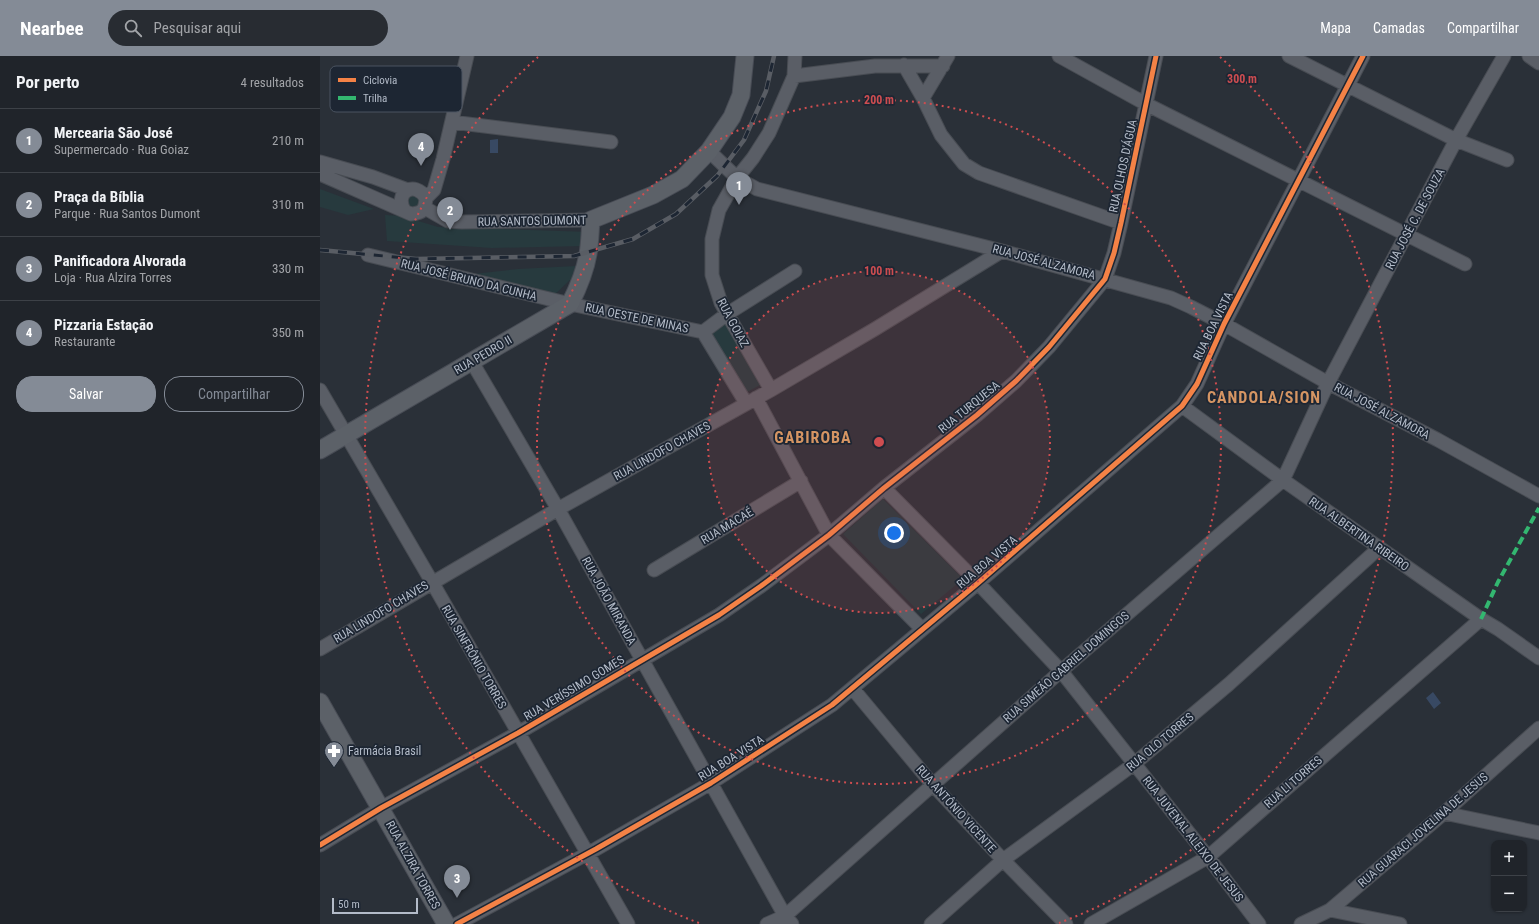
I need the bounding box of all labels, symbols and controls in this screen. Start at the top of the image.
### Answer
search box [108,10,388,46]
text: Nearbee [20,17,84,40]
icon: search [122,17,144,39]
text: Pesquisar aqui [154,19,241,37]
text: Mapa [1320,20,1351,36]
text: Camadas [1373,20,1425,36]
text: Compartilhar [1447,20,1519,36]
legend [330,66,462,112]
text: Por perto [16,72,80,92]
text: 300 m [1227,72,1257,86]
text: Ciclovia [363,74,397,87]
text: 4 resultados [240,75,304,90]
text: Trilha [363,92,387,105]
text: 200 m [864,93,894,107]
street label: RUA OLHOS D'ÁGUA [1105,118,1140,214]
text: Mercearia São José [54,124,173,142]
text: 1 [26,133,32,148]
text: 210 m [272,133,304,148]
pin: 4 [408,133,434,166]
text: Supermercado · Rua Goiaz [54,142,189,157]
street label: RUA JOSÉ C. DE SOUZA [1382,166,1448,272]
pin: 1 [726,172,752,205]
text: Praça da Bíblia [54,188,144,206]
text: 2 [26,197,32,212]
text: 310 m [272,197,304,212]
pin: 2 [437,197,463,230]
text: Parque · Rua Santos Dumont [54,206,200,221]
street label: RUA SANTOS DUMONT [478,213,586,229]
street label: RUA JOSÉ ALZAMORA [991,241,1097,283]
text: Panificadora Alvorada [54,252,186,270]
street label: RUA JOSÉ BRUNO DA CUNHA [400,255,539,304]
text: 3 [26,261,32,276]
text: 330 m [272,261,304,276]
text: 100 m [864,264,894,278]
text: Loja · Rua Alzira Torres [54,270,172,285]
street label: RUA BOA VISTA [1190,289,1236,363]
street label: RUA GOIAZ [714,296,752,350]
street label: RUA OESTE DE MINAS [584,300,690,336]
text: Pizzaria Estação [54,316,153,334]
text: 4 [26,325,32,340]
text: 350 m [272,325,304,340]
street label: RUA PEDRO II [452,333,514,377]
text: Restaurante [54,334,115,349]
button: Salvar [16,376,156,412]
button: Compartilhar [164,376,304,412]
street label: RUA TURQUESA [936,378,1003,436]
street label: RUA JOSÉ ALZAMORA [1332,379,1433,442]
district label: CANDOLA/SION [1207,388,1321,407]
street label: RUA LINDOFO CHAVES [611,419,713,483]
district label: GABIROBA [774,428,852,447]
centre of rings [872,435,886,449]
street label: RUA ALBERTINA RIBEIRO [1306,494,1412,574]
street label: RUA MACAÉ [698,504,756,547]
your location [884,523,904,543]
street label: RUA BOA VISTA [954,533,1020,591]
street label: RUA JOÃO MIRANDA [579,553,641,648]
street label: RUA LINDOFO CHAVES [331,578,431,646]
street label: RUA SINFRÔNIO TORRES [439,602,510,711]
street label: RUA SIMEÃO GABRIEL DOMINGOS [999,607,1132,725]
street label: RUA VERÍSSIMO GOMES [521,652,627,724]
street label: RUA OLO TORRES [1124,710,1196,774]
street label: RUA BOA VISTA [696,732,766,784]
pharmacy icon: Farmácia Brasil [323,740,345,768]
place label: Farmácia Brasil [348,744,421,758]
street label: RUA LI TORRES [1261,753,1325,811]
street label: RUA ANTÔNIO VICENTE [913,762,1000,856]
street label: RUA GUARACI JOVELINA DE JESUS [1355,770,1491,890]
street label: RUA JUVENAL ALEIXO DE JESUS [1140,773,1246,905]
street label: RUA ALZIRA TORRES [383,818,443,912]
map controls [1491,840,1527,912]
button: + [1491,840,1527,876]
pin: 3 [444,865,470,898]
button: − [1491,876,1527,912]
scale bar [332,896,418,915]
text: 50 m [338,898,360,911]

